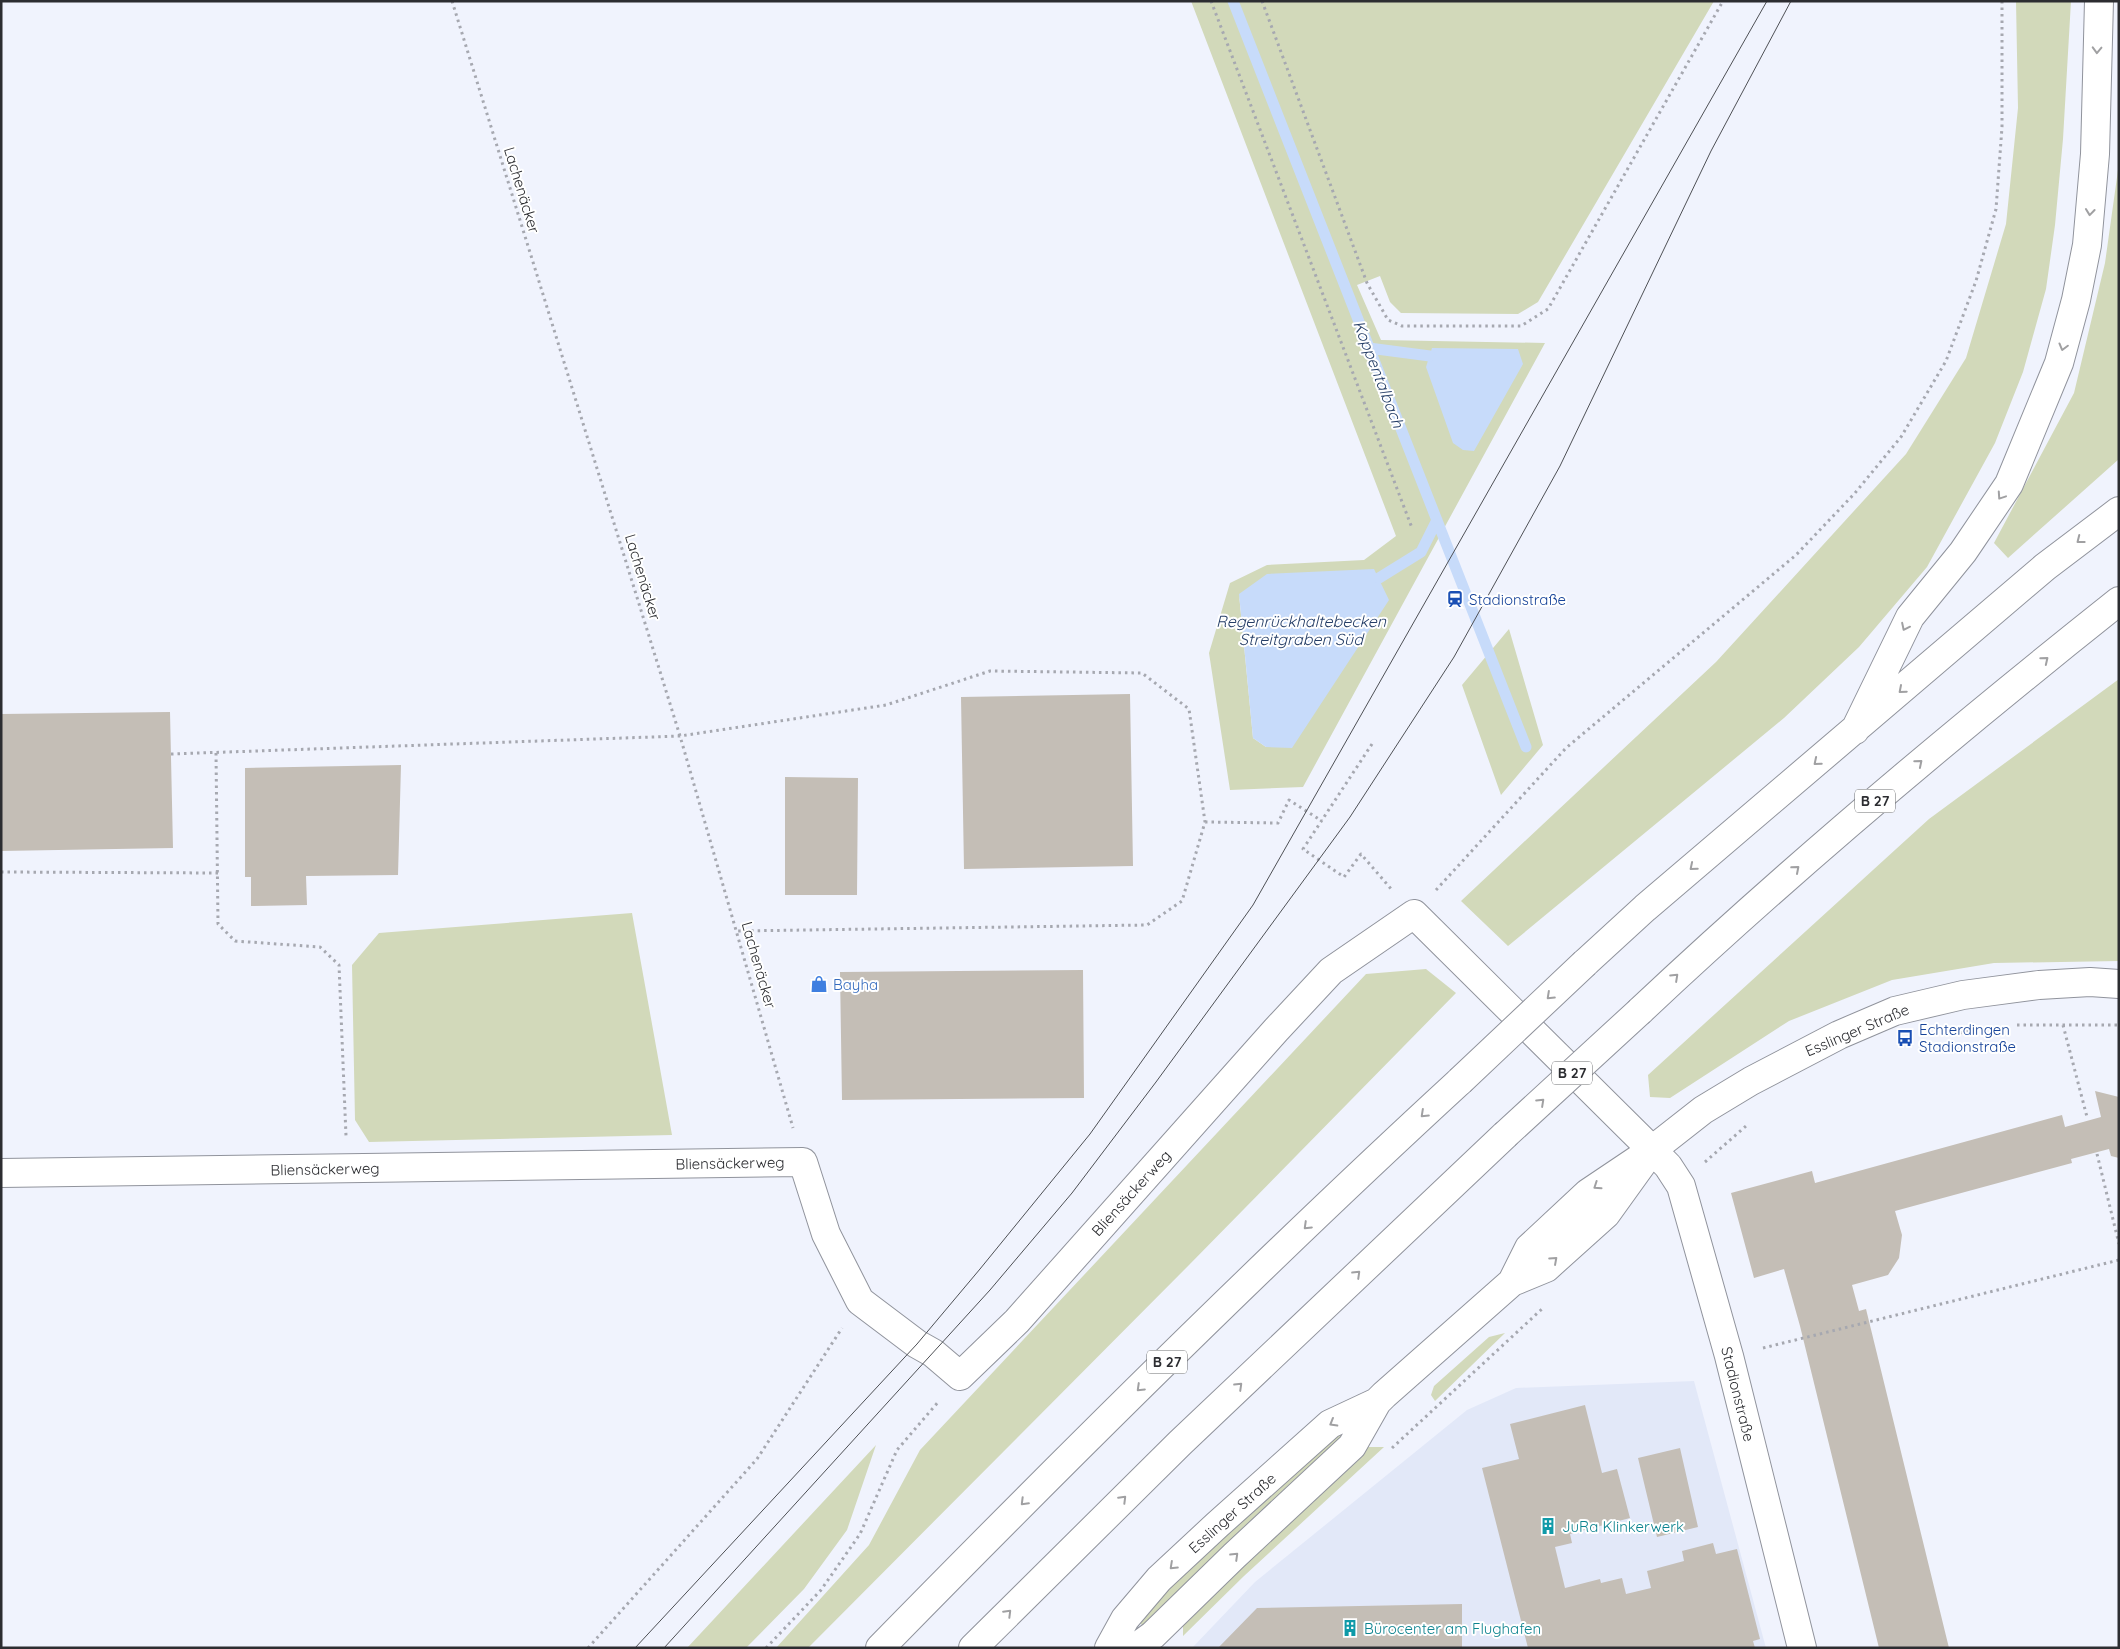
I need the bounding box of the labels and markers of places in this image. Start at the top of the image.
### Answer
station icon: Stadionstraße [1445,589,1465,609]
place label: Stadionstraße [1469,590,1566,609]
shop icon: Bayha [809,974,829,994]
place label: Bayha [833,975,878,994]
place label: Echterdingen Stadionstraße [1919,1020,2016,1056]
bus stop icon: Echterdingen Stadionstraße [1895,1028,1915,1048]
building icon: JuRa Klinkerwerk [1538,1516,1558,1536]
place label: JuRa Klinkerwerk [1562,1517,1684,1536]
building icon: Bürocenter am Flughafen [1340,1618,1360,1638]
place label: Bürocenter am Flughafen [1364,1619,1541,1638]

